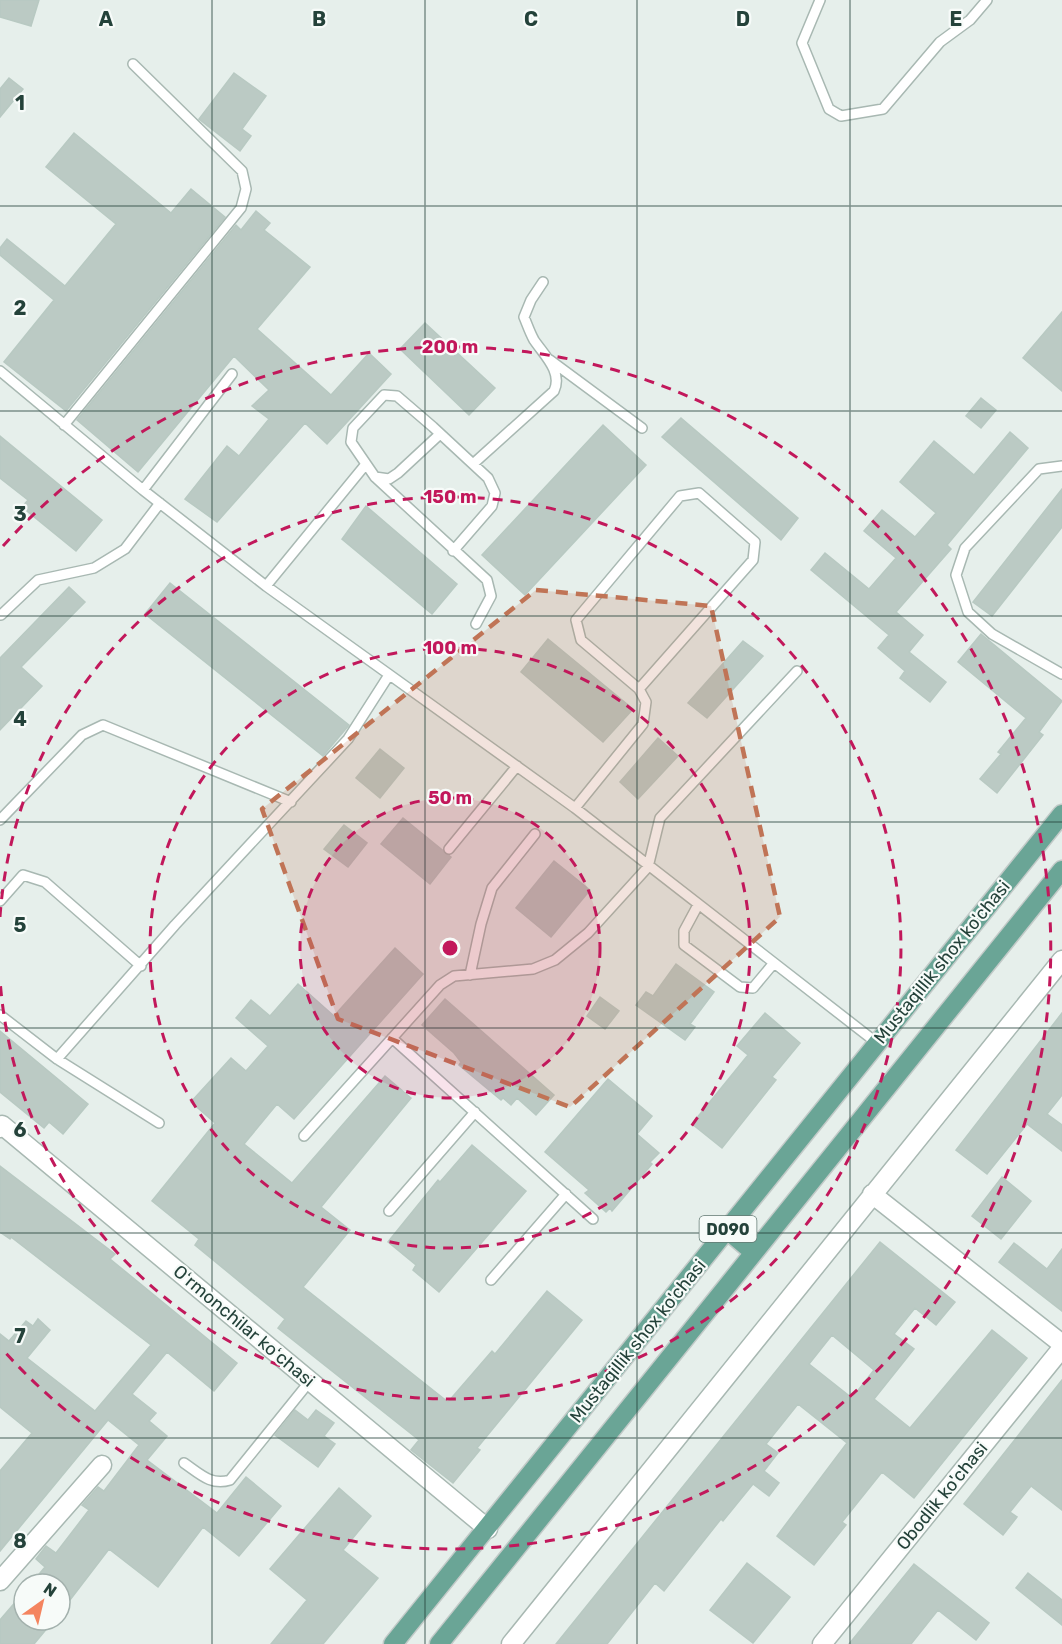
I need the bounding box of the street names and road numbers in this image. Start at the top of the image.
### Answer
street label: Mustaqillik shox ko'chasi [869,876,1015,1048]
road number: D090 [700,1216,756,1242]
street label: Mustaqillik shox ko'chasi [565,1255,711,1427]
street label: Oʻrmonchilar koʻchasi [169,1260,319,1392]
street label: Obodlik ko'chasi [892,1438,992,1554]

